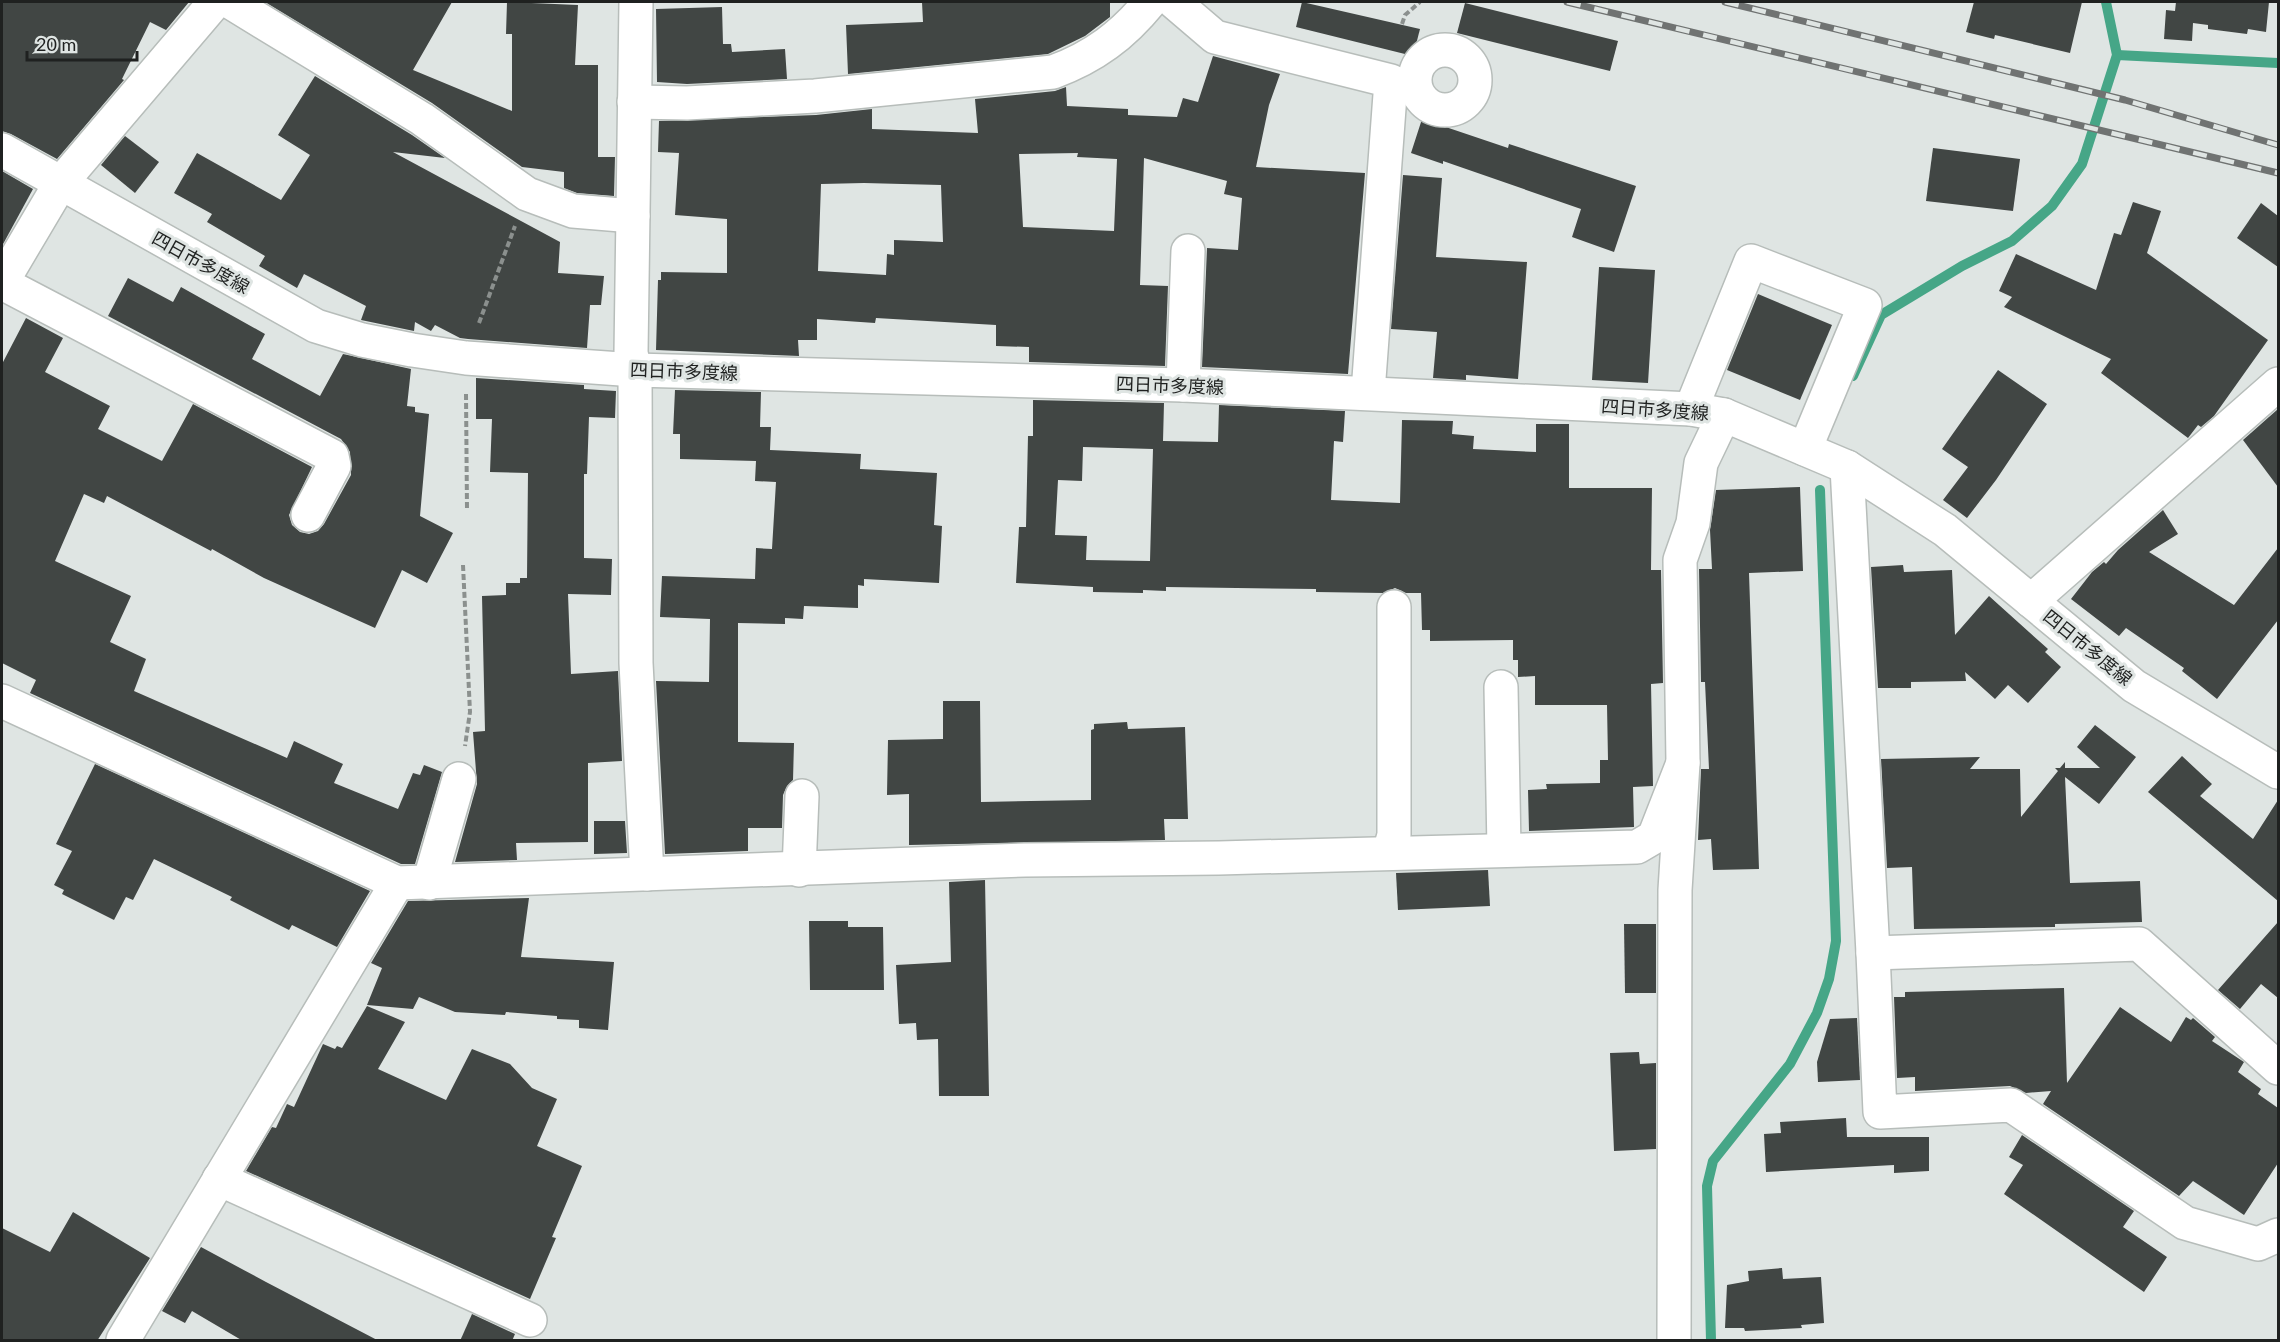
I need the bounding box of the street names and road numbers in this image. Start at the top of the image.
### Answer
street label: 四日市多度線 [148,226,254,298]
street label: 四日市多度線 [630,358,738,384]
street label: 四日市多度線 [1116,372,1224,398]
street label: 四日市多度線 [1600,394,1710,424]
street label: 四日市多度線 [2039,604,2137,690]

